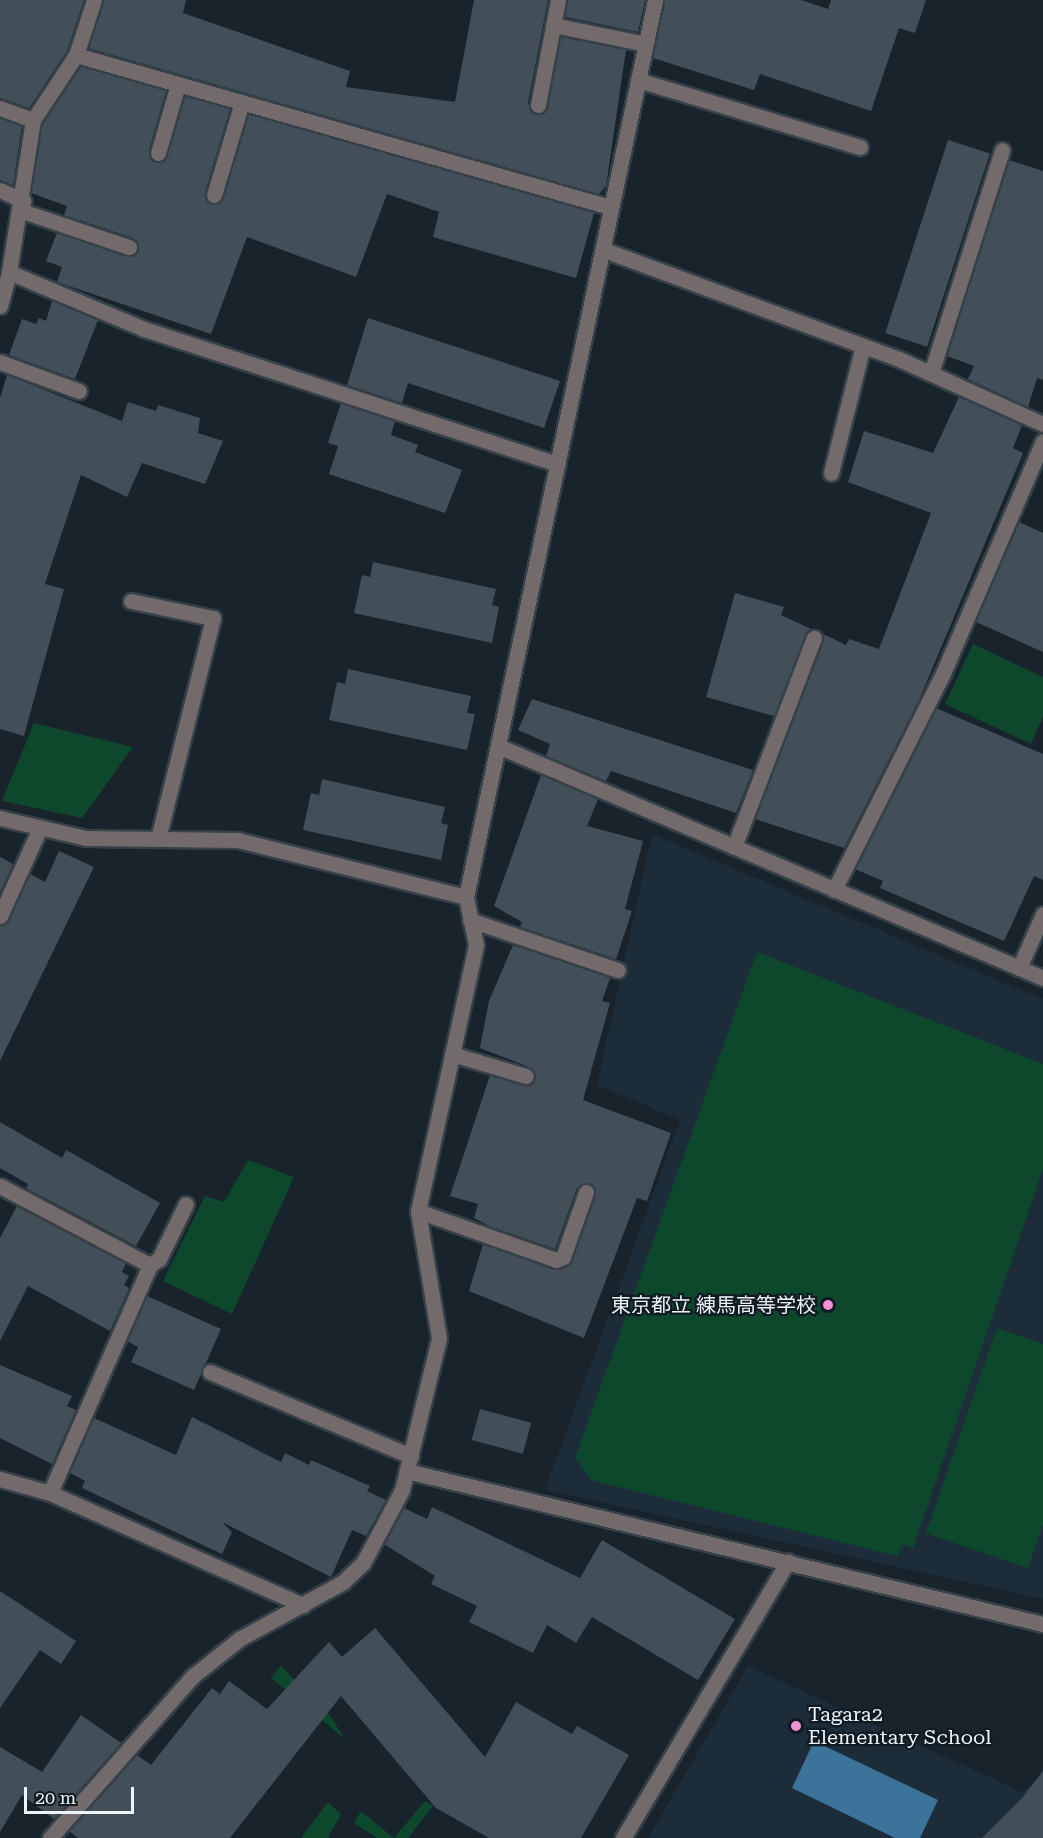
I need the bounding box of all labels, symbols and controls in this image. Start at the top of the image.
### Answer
place label: 東京都立 練馬高等学校 [611,1293,816,1317]
marker: 東京都立 練馬高等学校 [821,1298,835,1312]
place label: Tagara2 Elementary School [808,1702,991,1749]
marker: Tagara2 Elementary School [789,1719,803,1733]
scale bar [27,1775,136,1813]
text: 20 m [35,1787,76,1808]

